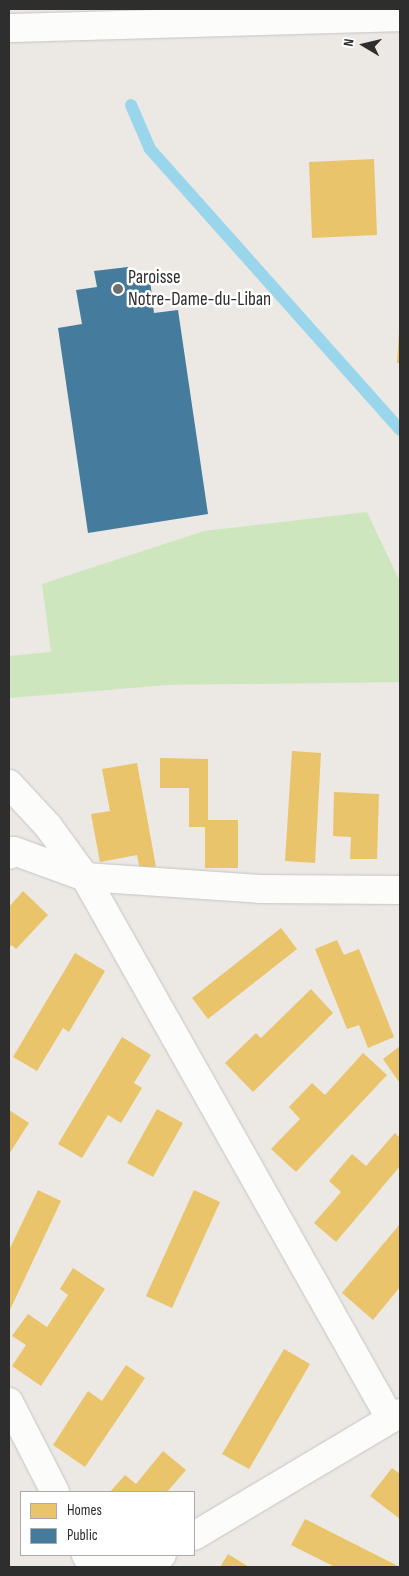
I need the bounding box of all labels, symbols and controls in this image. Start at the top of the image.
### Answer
north arrow [339,20,389,70]
text: N [340,38,358,48]
place label: Paroisse Notre-Dame-du-Liban [128,267,271,311]
marker: Paroisse Notre-Dame-du-Liban [112,283,124,295]
legend [20,1491,195,1556]
text: Homes [67,1501,102,1520]
text: Public [67,1526,98,1545]

